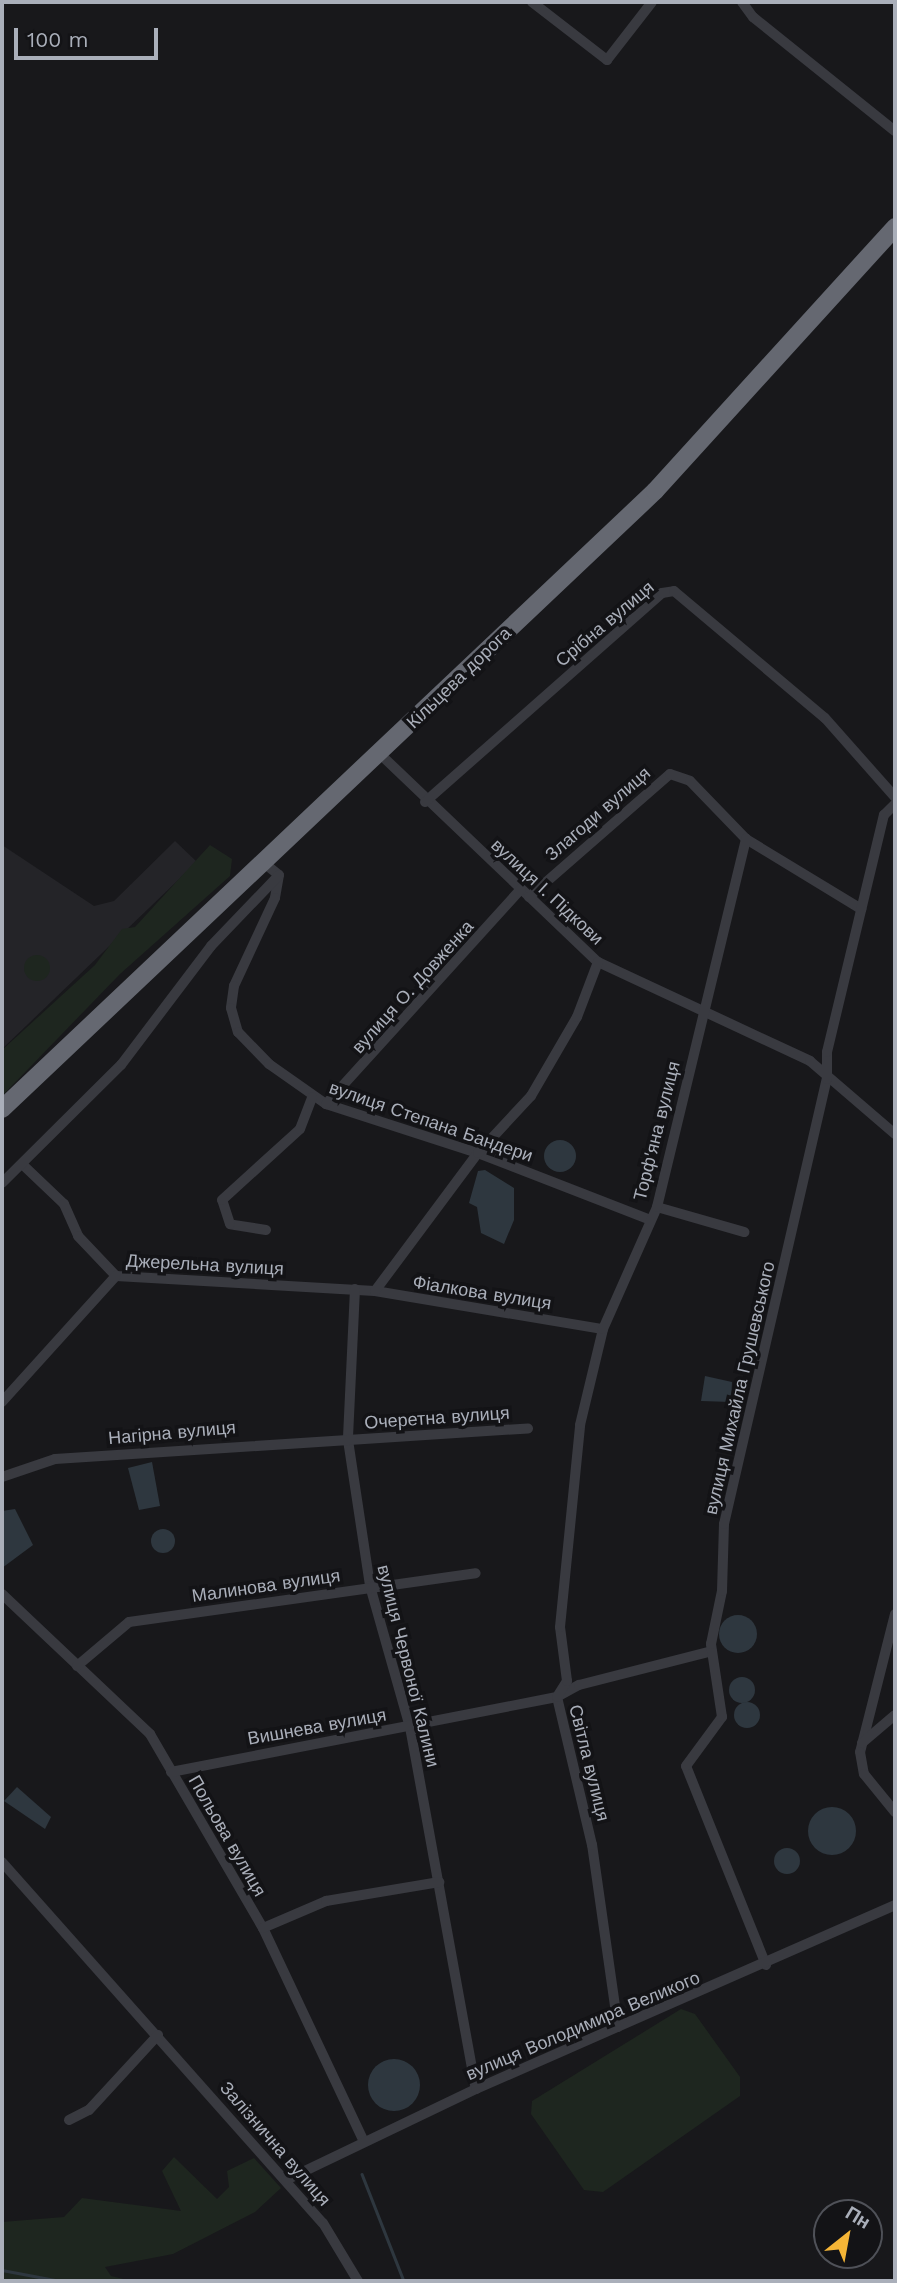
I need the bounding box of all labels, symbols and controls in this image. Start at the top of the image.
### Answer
scale bar [18,14,161,58]
text: 100 m [27,27,89,52]
street label: Срібна вулиця [551,577,659,671]
street label: Кільцева дорога [402,623,516,733]
street label: Злагоди вулиця [541,762,655,866]
street label: вулиця І. Підкови [486,834,608,950]
street label: вулиця О. Довженка [348,916,478,1058]
street label: Торф'яна вулиця [629,1059,685,1203]
street label: вулиця Степана Бандери [326,1077,536,1167]
street label: Джерельна вулиця [126,1250,284,1280]
street label: вулиця Михайла Грушевського [700,1259,780,1517]
street label: Фіалкова вулиця [411,1271,553,1315]
street label: Очеретна вулиця [364,1402,510,1434]
street label: Нагірна вулиця [107,1417,237,1449]
street label: вулиця Червоної Калини [372,1562,444,1770]
street label: Малинова вулиця [190,1565,342,1607]
street label: Світла вулиця [564,1702,614,1824]
street label: Вишнева вулиця [246,1704,388,1750]
street label: Польова вулиця [184,1772,270,1900]
street label: вулиця Володимира Великого [463,1967,703,2085]
street label: Залізнична вулиця [215,2077,335,2211]
north arrow [813,2199,883,2269]
text: Пн [841,2201,875,2234]

